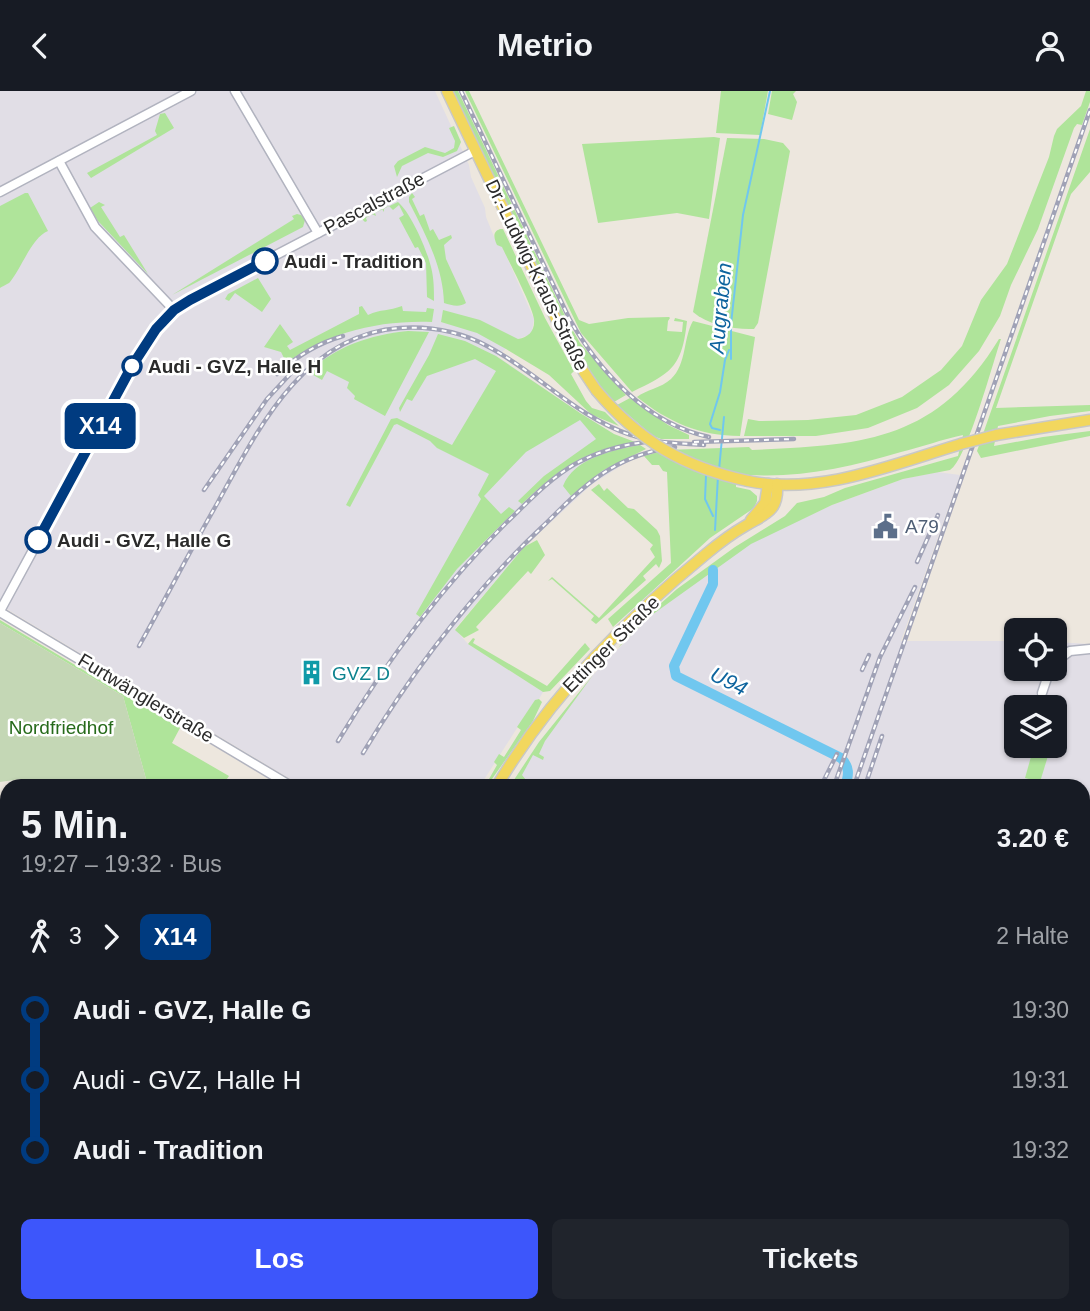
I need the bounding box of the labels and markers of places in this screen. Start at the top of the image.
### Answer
marker: Audi - Tradition [252,248,278,274]
place label: Audi - Tradition [284,251,423,272]
marker: Audi - GVZ, Halle H [122,356,142,376]
place label: Audi - GVZ, Halle H [148,356,321,377]
public building icon: A79 [871,512,899,540]
place label: A79 [905,516,939,537]
marker: Audi - GVZ, Halle G [25,527,51,553]
place label: Audi - GVZ, Halle G [57,530,231,551]
building icon: GVZ D [298,659,326,687]
place label: GVZ D [332,663,390,684]

